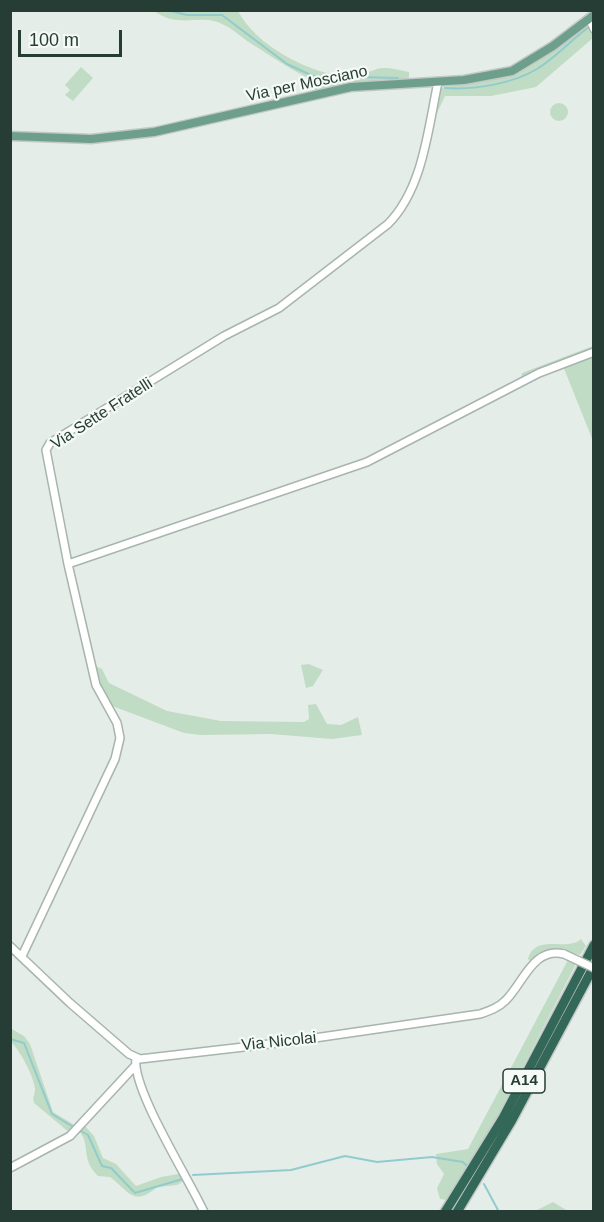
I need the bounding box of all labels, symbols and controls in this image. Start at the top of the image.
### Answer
scale bar [21,18,124,56]
text: 100 m [29,30,79,50]
street label: Via per Mosciano [245,62,369,106]
street label: Via Sette Fratelli [48,374,156,454]
street label: Via Nicolai [241,1029,317,1055]
road number: A14 [503,1069,545,1093]

